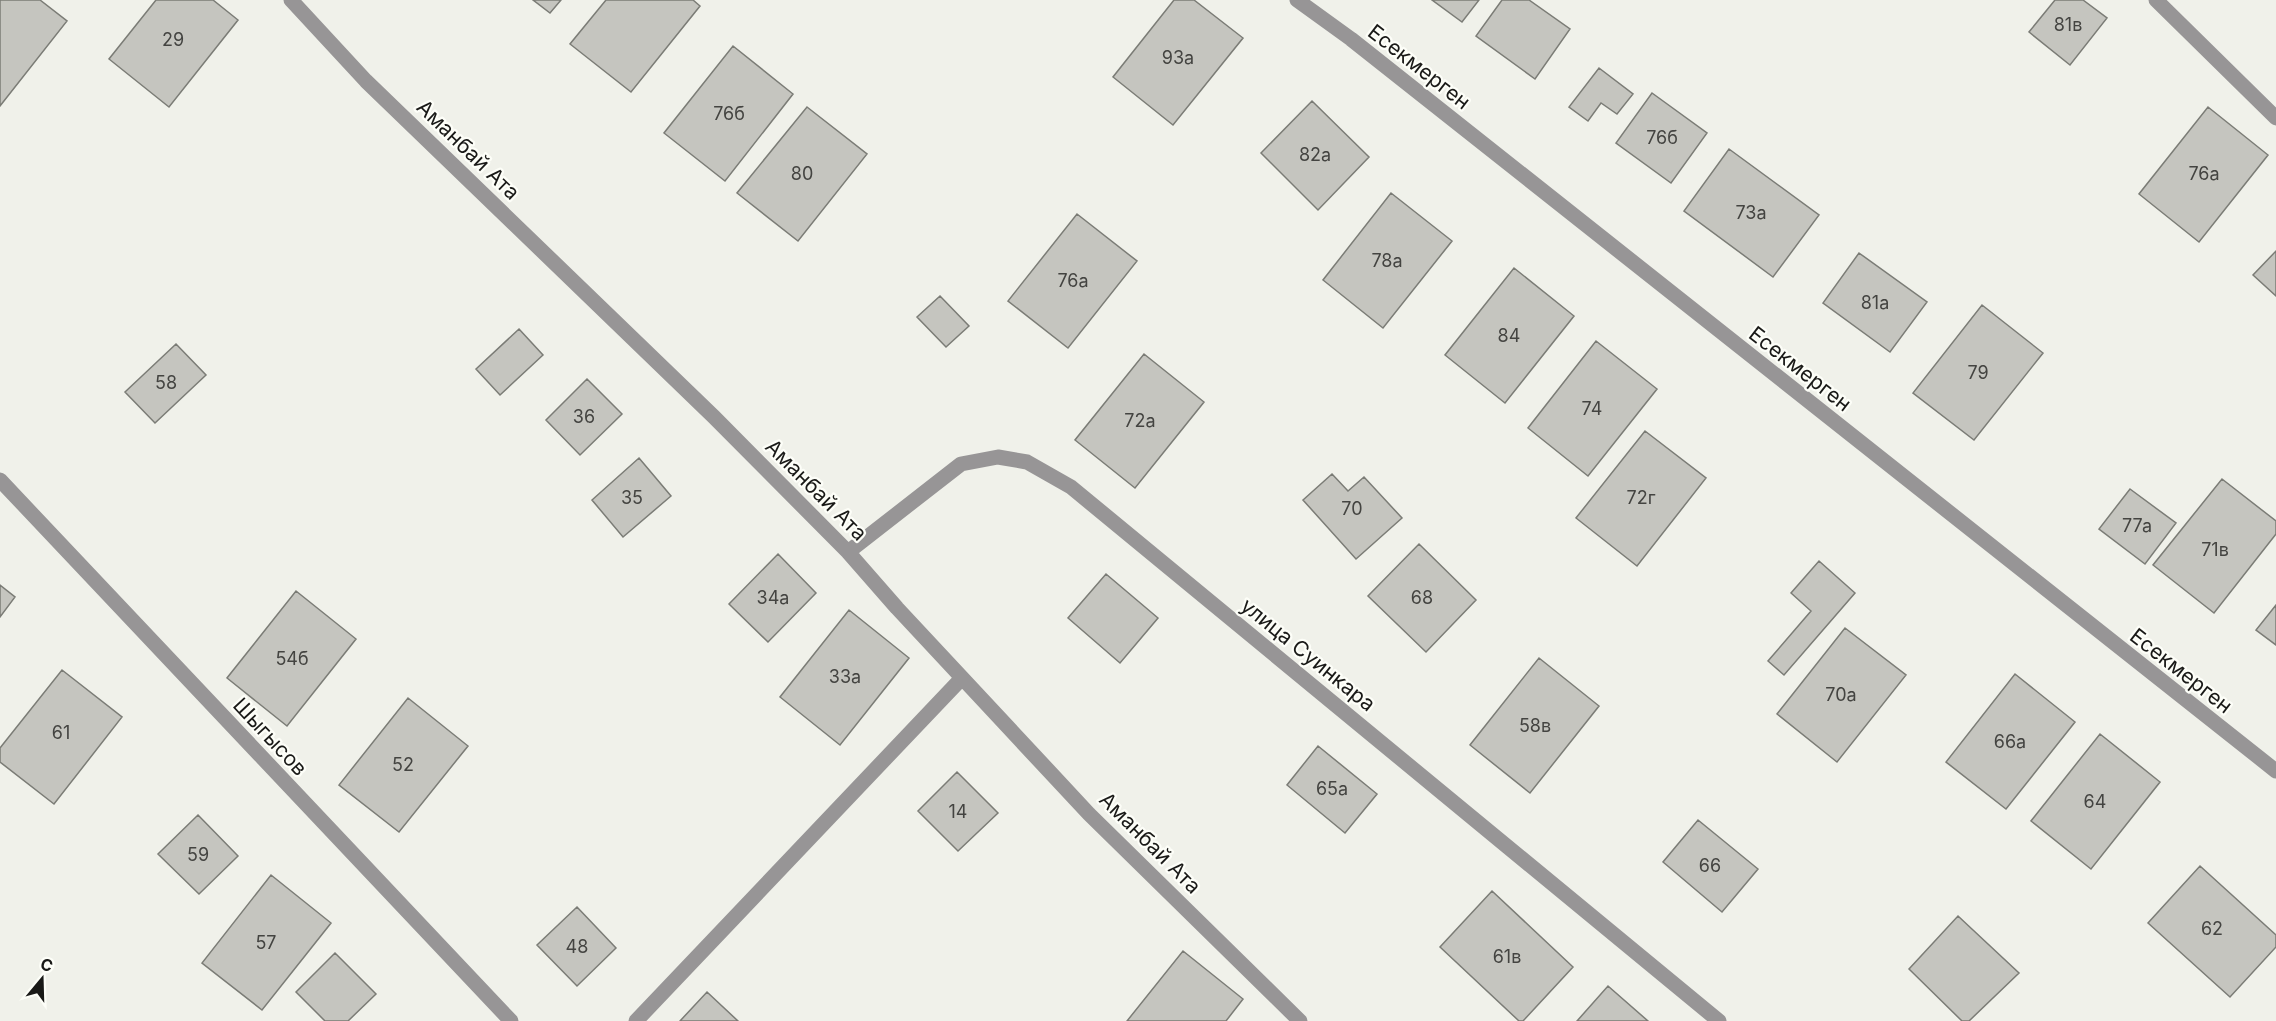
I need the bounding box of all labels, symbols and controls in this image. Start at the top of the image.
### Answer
house number: 81в [2054,14,2082,35]
street label: Eсекмерген [1363,19,1475,114]
house number: 29 [162,29,184,50]
house number: 93а [1162,47,1194,68]
street label: Аманбай Ата [412,94,525,205]
house number: 76б [713,103,745,124]
house number: 76б [1646,127,1678,148]
house number: 82а [1299,144,1331,165]
house number: 80 [791,163,813,184]
house number: 76а [2188,163,2220,184]
house number: 73а [1735,202,1767,223]
house number: 78а [1371,250,1403,271]
house number: 76а [1057,270,1089,291]
house number: 81а [1861,292,1889,313]
street label: Eсекмерген [1744,321,1856,416]
house number: 84 [1498,325,1520,346]
house number: 79 [1967,362,1989,383]
house number: 58 [155,372,177,393]
house number: 74 [1582,398,1602,419]
house number: 36 [573,406,595,427]
house number: 72а [1124,410,1156,431]
street label: Аманбай Ата [760,434,872,546]
house number: 35 [621,487,643,508]
house number: 72г [1626,487,1656,508]
house number: 70 [1341,498,1363,519]
house number: 77а [2122,515,2152,536]
house number: 71в [2201,539,2229,560]
house number: 34а [757,587,789,608]
house number: 68 [1411,587,1433,608]
street label: улица Суинкара [1236,593,1381,716]
street label: Eсекмерген [2125,623,2237,718]
house number: 54б [275,648,309,669]
house number: 33а [829,666,861,687]
house number: 70а [1825,684,1857,705]
street label: Шыгысов [228,693,313,781]
house number: 58в [1519,715,1551,736]
house number: 61 [52,722,70,743]
house number: 66а [1994,731,2026,752]
house number: 52 [392,754,414,775]
house number: 65а [1316,778,1348,799]
street label: Аманбай Ата [1094,787,1206,899]
house number: 64 [2084,791,2106,812]
house number: 14 [949,801,967,822]
house number: 59 [187,844,209,865]
house number: 66 [1699,855,1721,876]
house number: 62 [2201,918,2223,939]
house number: 57 [255,932,277,953]
house number: 48 [566,936,588,957]
house number: 61в [1493,946,1521,967]
north arrow [12,949,72,1009]
text: С [38,953,56,976]

